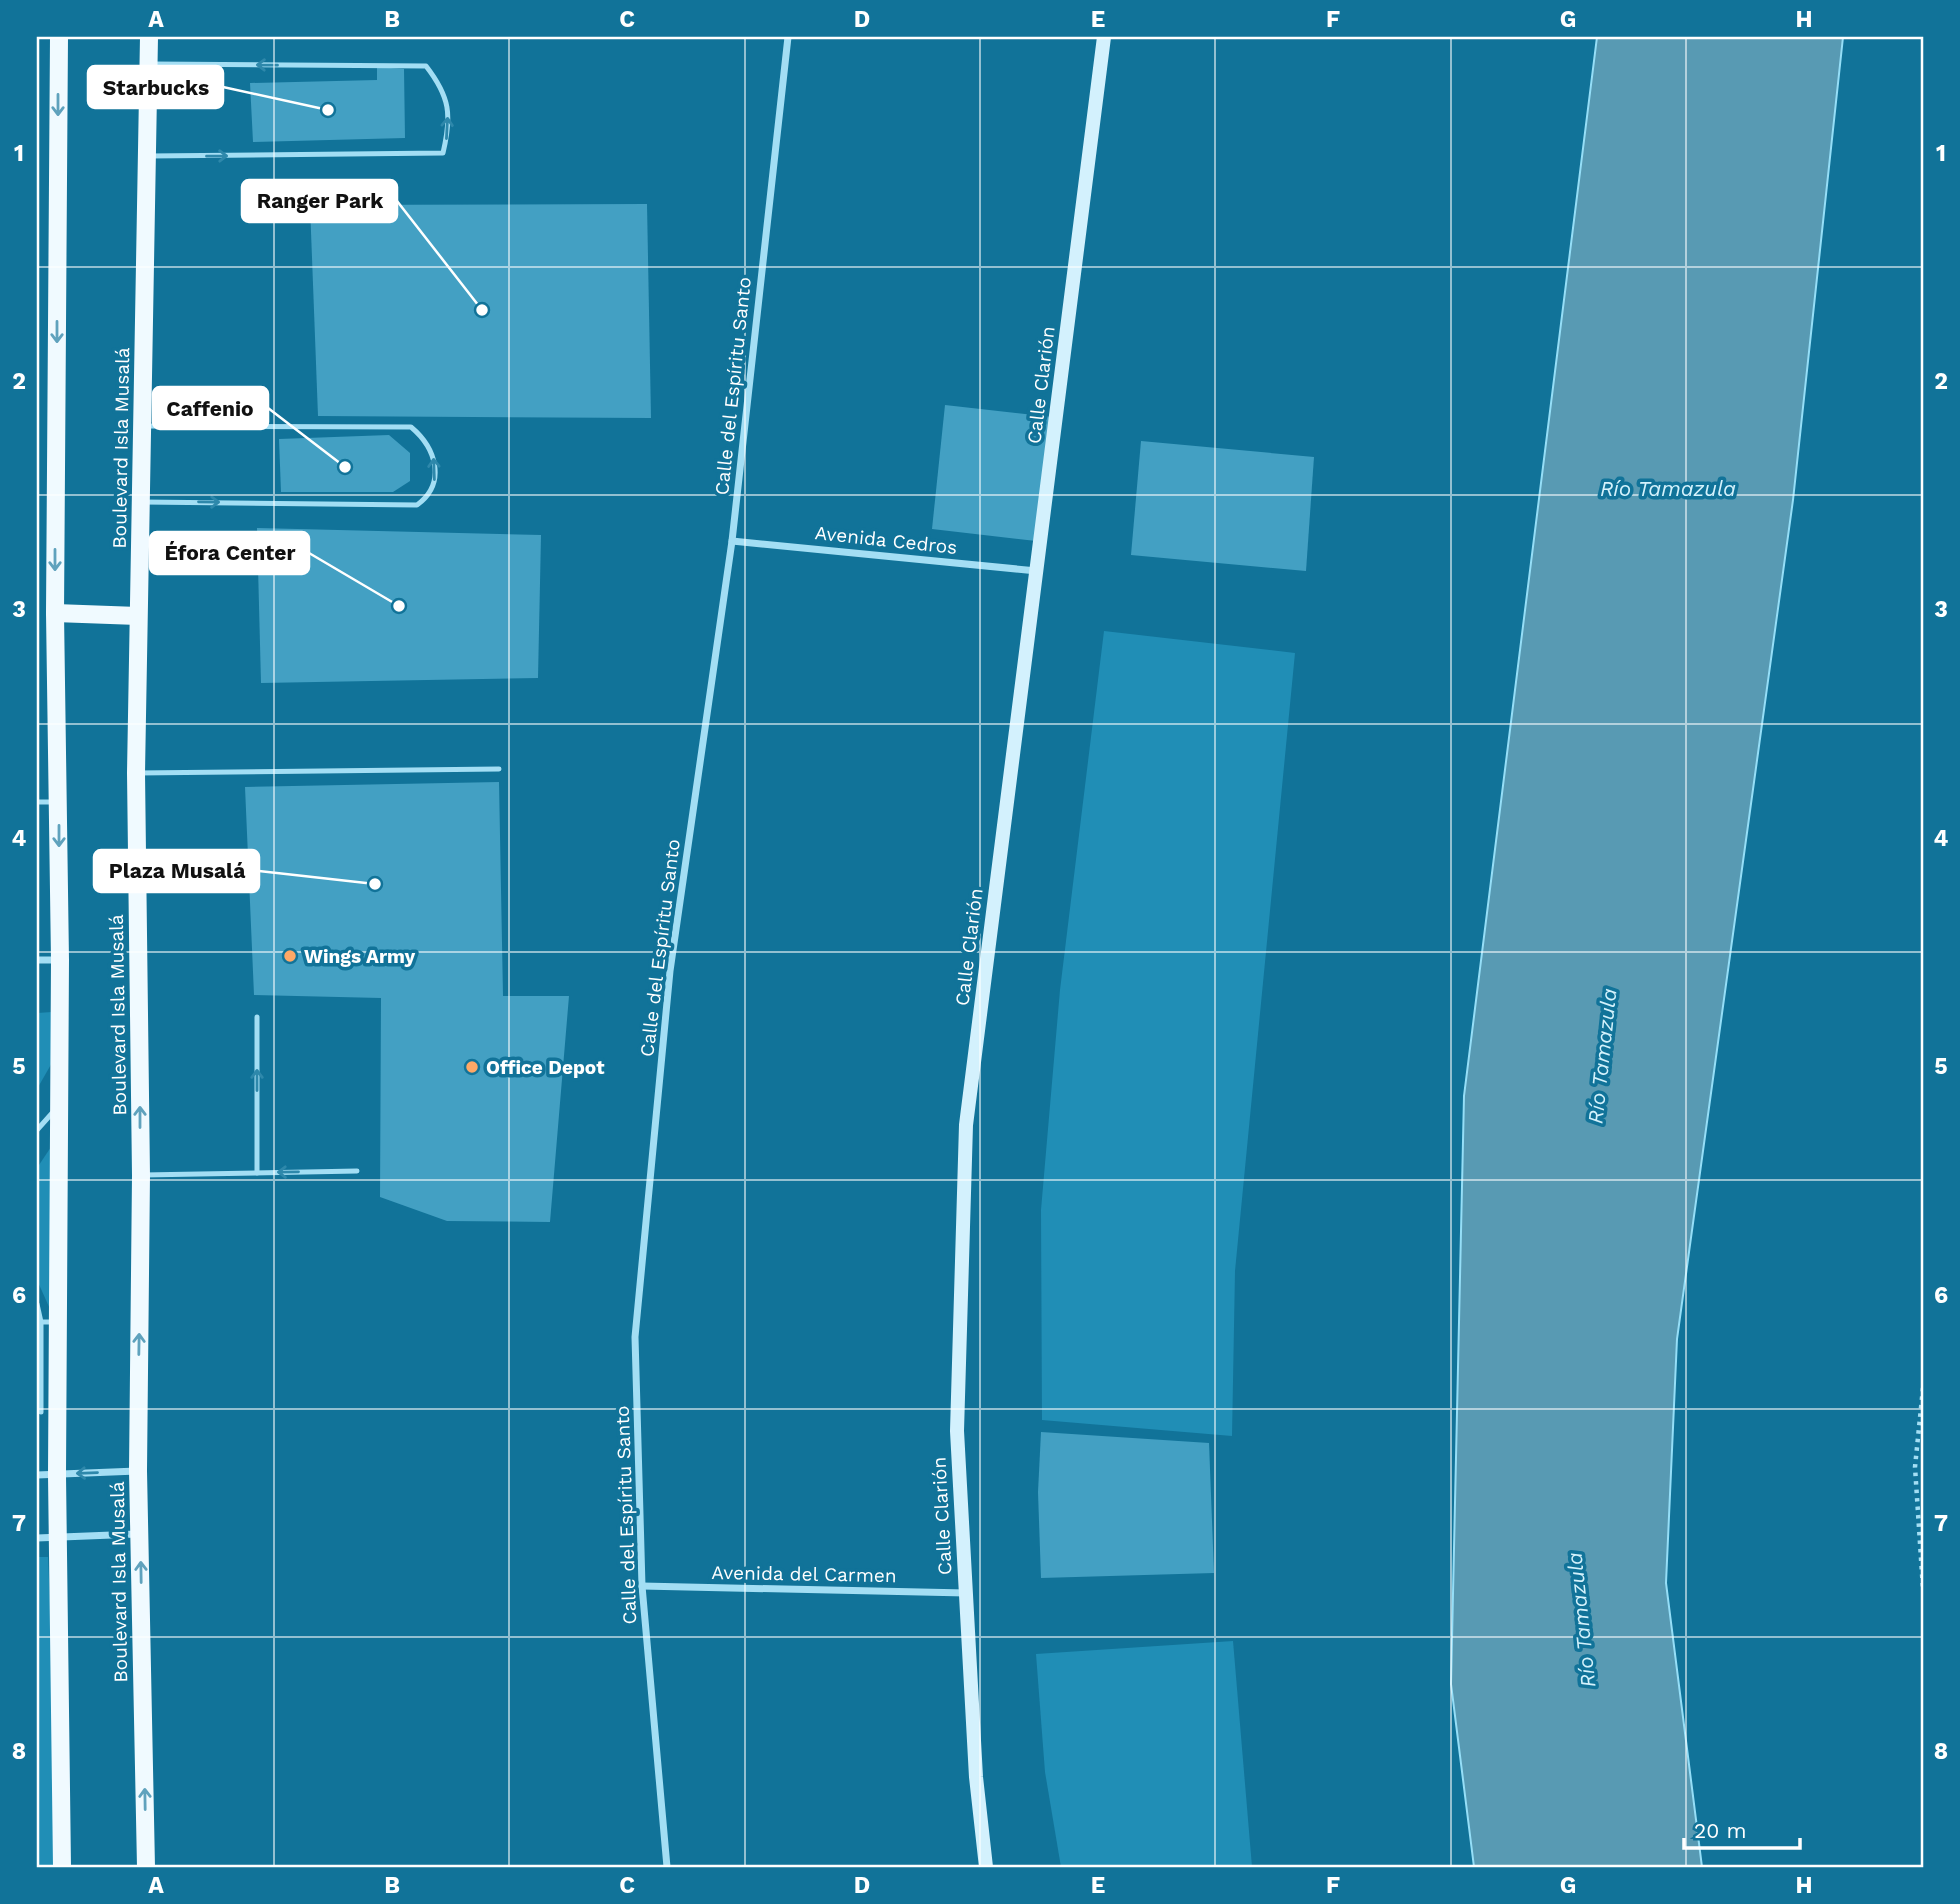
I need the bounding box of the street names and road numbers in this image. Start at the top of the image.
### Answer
street label: Calle del Espíritu Santo [710,276,756,496]
street label: Calle Clarión [1022,325,1060,445]
street label: Boulevard Isla Musalá [108,347,134,549]
street label: Avenida Cedros [814,521,958,559]
street label: Calle del Espíritu Santo [635,838,685,1058]
street label: Calle Clarión [950,887,988,1007]
street label: Boulevard Isla Musalá [105,914,131,1116]
street label: Calle del Espíritu Santo [611,1405,641,1625]
street label: Calle Clarión [927,1456,957,1576]
street label: Boulevard Isla Musalá [106,1481,132,1683]
street label: Avenida del Carmen [711,1561,897,1587]

